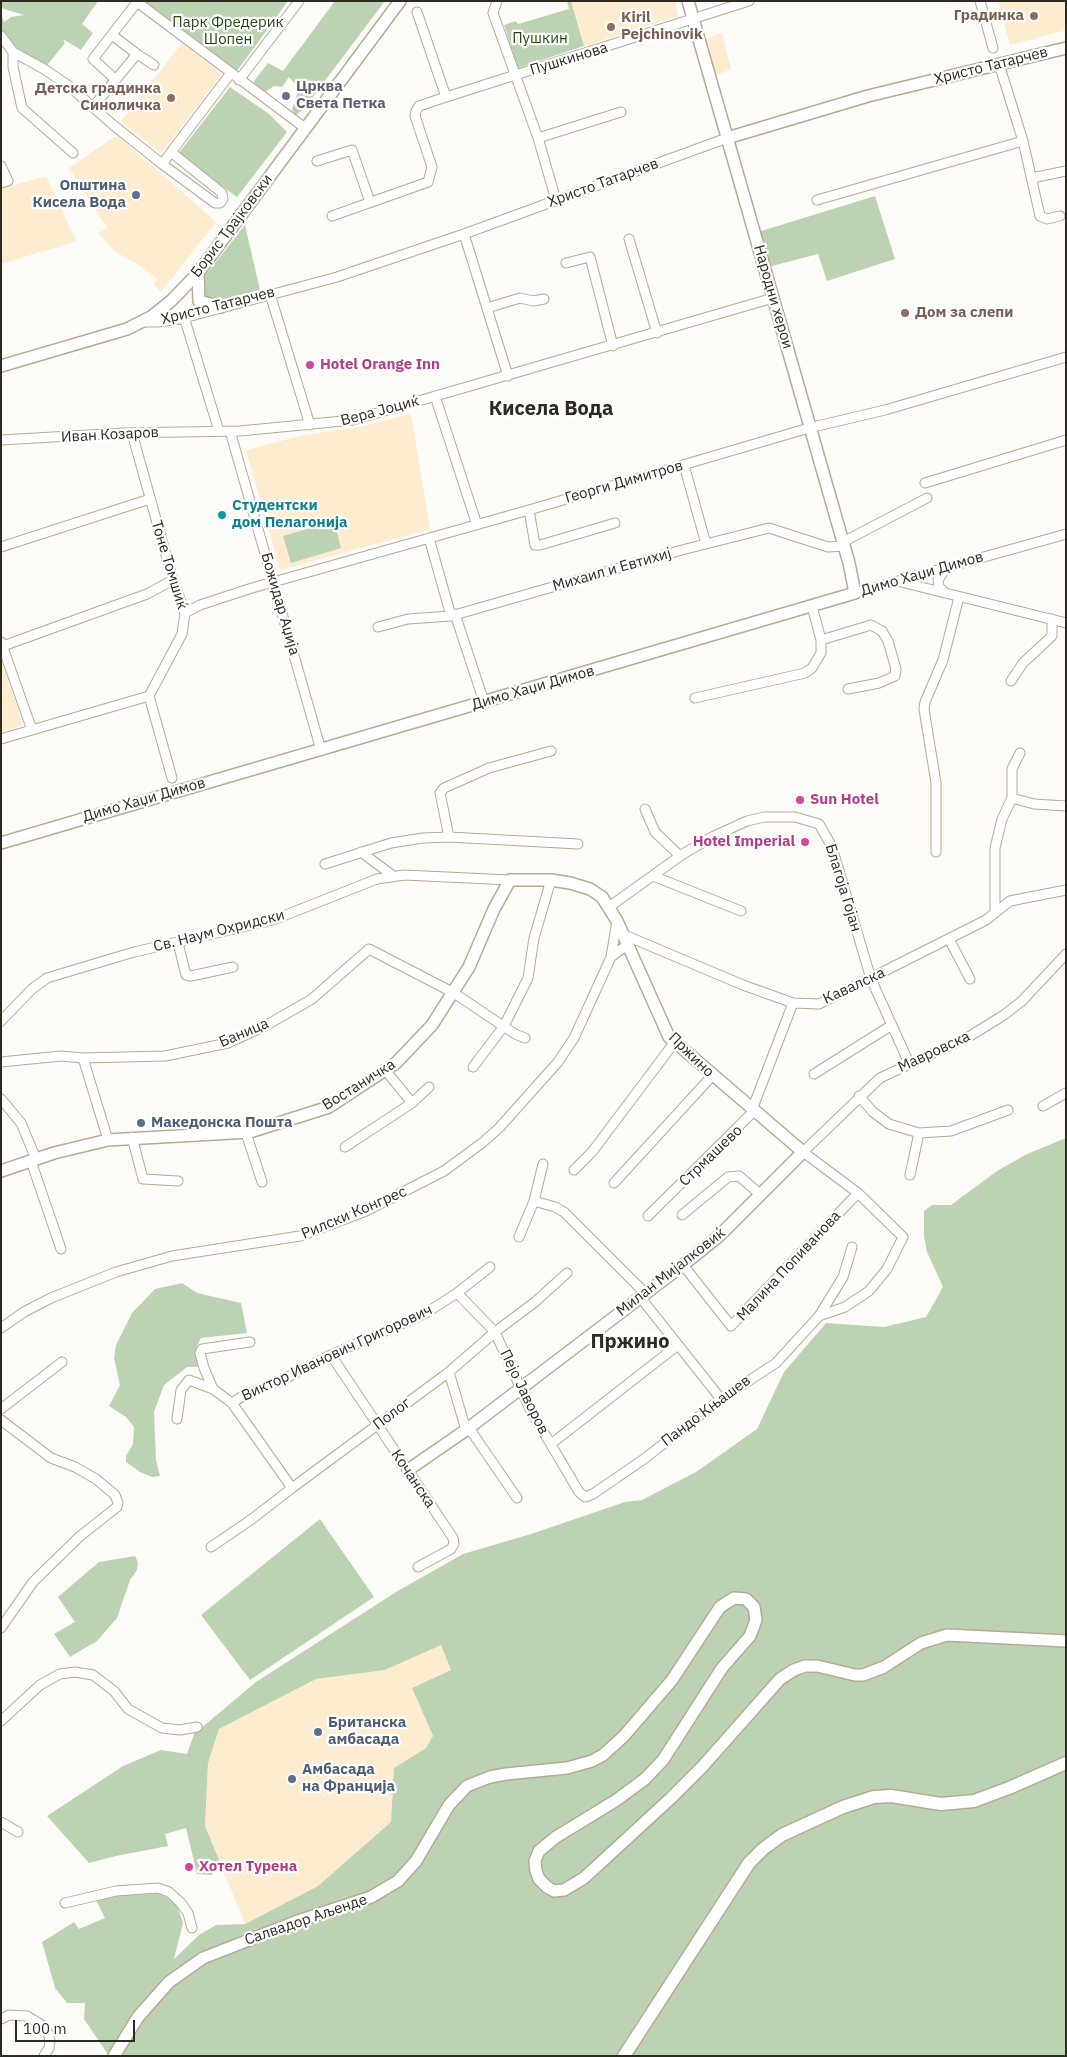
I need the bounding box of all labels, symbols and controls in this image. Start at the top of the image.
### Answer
place label: Градинка [954,7,1024,25]
place label: Kiril Pejchinovik [621,9,703,44]
marker: Градинка [1028,10,1040,22]
park label: Парк Фредерик Шопен [172,14,284,49]
marker: Kiril Pejchinovik [605,21,617,33]
park label: Пушкин [512,30,568,48]
street label: Пушкинова [528,39,610,79]
street label: Христо Татарчев [932,43,1050,89]
place label: Црква Света Петка [296,78,386,113]
place label: Детска градинка Синоличка [35,80,161,115]
marker: Црква Света Петка [280,90,292,102]
marker: Детска градинка Синоличка [165,92,177,104]
street label: Христо Татарчев [545,155,661,211]
street label: Борис Трајковски [187,171,277,281]
place label: Општина Кисела Вода [33,177,126,212]
marker: Општина Кисела Вода [130,189,142,201]
street label: Народни херои [750,243,796,351]
street label: Христо Татарчев [159,283,277,329]
place label: Дом за слепи [915,304,1013,322]
marker: Дом за слепи [899,307,911,319]
place label: Hotel Orange Inn [320,356,440,374]
marker: Hotel Orange Inn [304,359,316,371]
street label: Вера Јоциќ [339,392,421,430]
district label: Кисела Вода [489,397,613,421]
street label: Иван Козаров [61,423,159,447]
street label: Георги Димитров [563,457,685,507]
place label: Студентски дом Пелагонија [232,497,348,532]
marker: Студентски дом Пелагонија [216,509,228,521]
street label: Тоне Томшиќ [147,518,191,612]
street label: Михаил и Евтихиј [551,544,673,596]
street label: Димо Хаџи Димов [858,548,986,600]
street label: Божидар Аџија [257,551,303,657]
street label: Димо Хаџи Димов [469,662,597,714]
street label: Димо Хаџи Димов [80,774,208,826]
place label: Sun Hotel [810,791,879,809]
marker: Sun Hotel [794,794,806,806]
place label: Hotel Imperial [693,833,795,851]
marker: Hotel Imperial [799,836,811,848]
street label: Благоја Гојан [821,842,865,934]
street label: Св. Наум Охридски [152,906,286,956]
street label: Кавалска [820,964,888,1008]
street label: Баница [216,1015,272,1051]
street label: Мавровска [895,1027,973,1077]
street label: Пржино [664,1029,718,1081]
street label: Востаничка [319,1056,399,1114]
place label: Македонска Пошта [151,1114,293,1132]
marker: Македонска Пошта [135,1117,147,1129]
street label: Стрмашево [676,1122,746,1190]
street label: Рилски Конгрес [299,1183,409,1243]
street label: Малина Попиванова [733,1207,845,1325]
street label: Милан Мијалковиќ [613,1224,729,1320]
street label: Виктор Иванович Григорович [239,1301,435,1405]
district label: Пржино [590,1330,670,1354]
street label: Пејо Јаворов [496,1347,552,1437]
street label: Пандо Књашев [658,1372,754,1450]
street label: Полог [370,1394,414,1434]
street label: Кочанска [387,1446,439,1512]
place label: Британска амбасада [328,1714,406,1749]
marker: Британска амбасада [312,1726,324,1738]
place label: Амбасада на Франција [302,1761,395,1796]
marker: Амбасада на Франција [286,1773,298,1785]
place label: Хотел Турена [199,1858,297,1876]
marker: Хотел Турена [183,1861,195,1873]
street label: Салвадор Аљенде [242,1891,370,1949]
scale bar [18,2010,138,2042]
text: 100 m [23,2019,67,2038]

